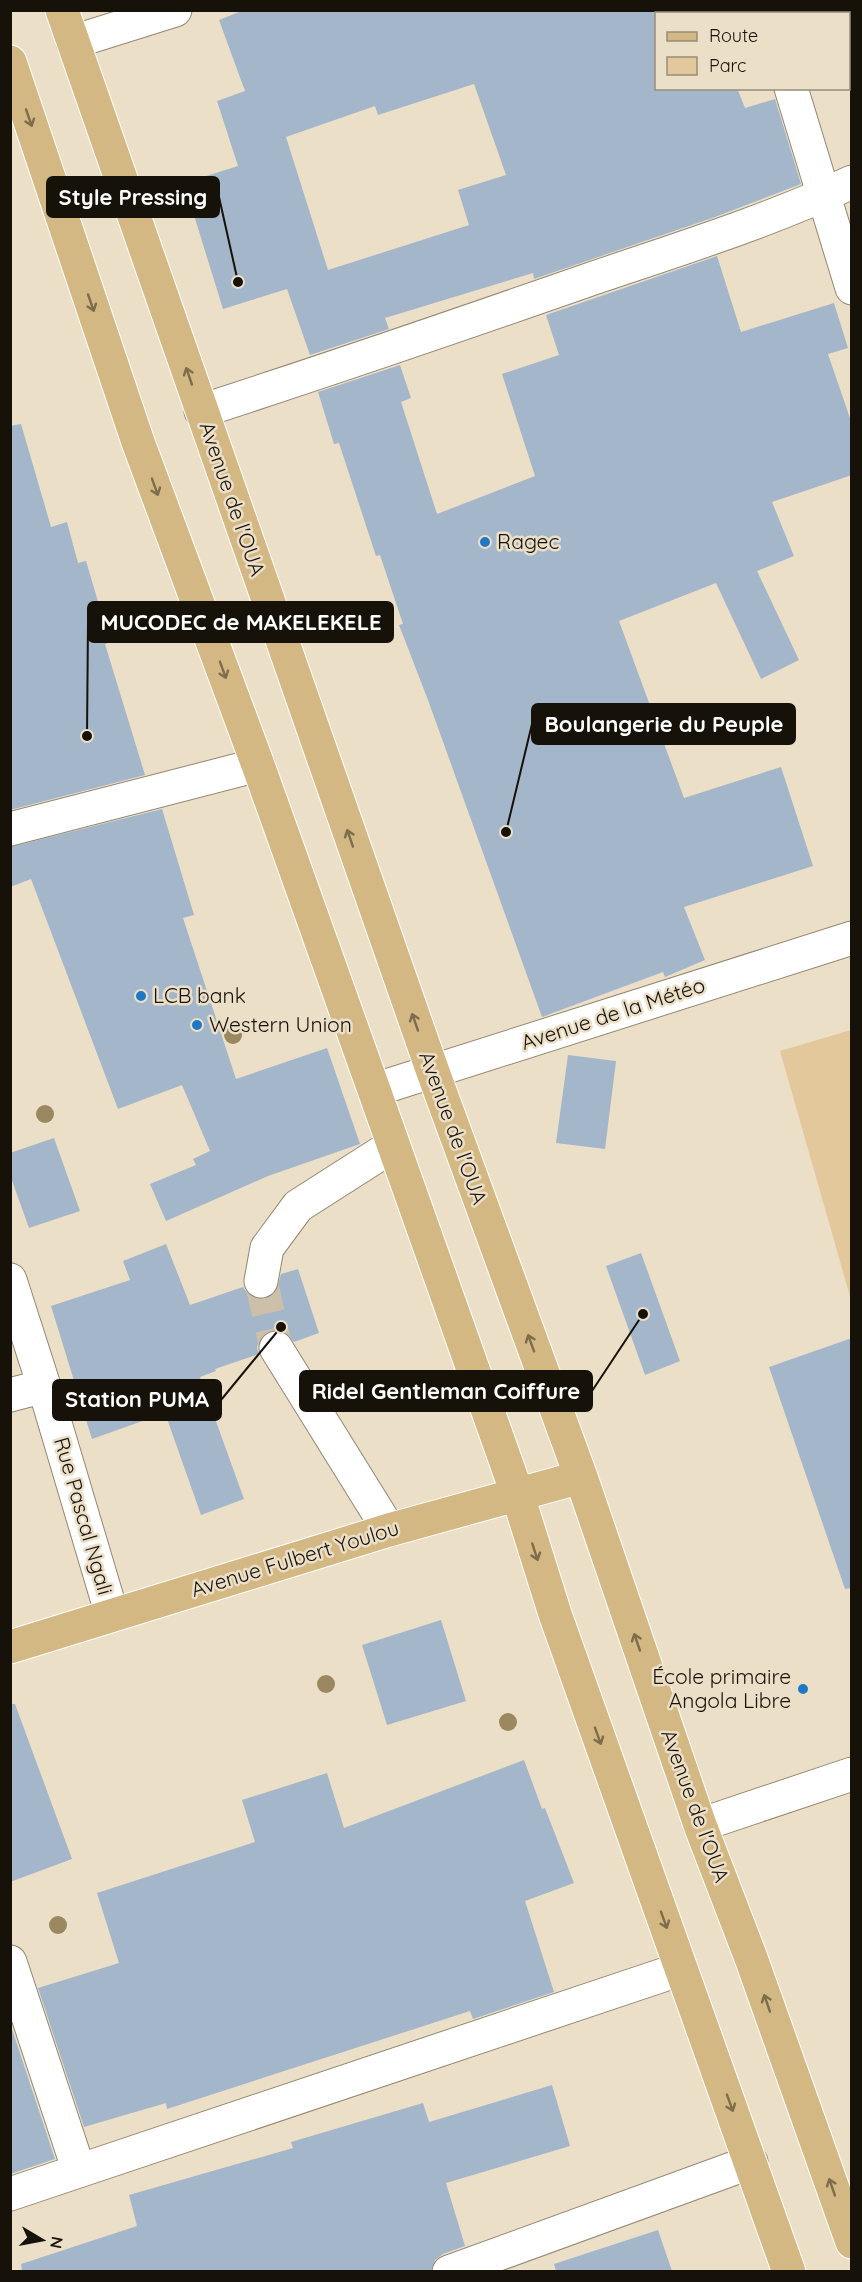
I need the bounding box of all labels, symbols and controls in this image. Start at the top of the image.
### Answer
legend [655,12,850,90]
text: Route [709,24,758,47]
text: Parc [709,54,746,77]
one-way arrow [25,108,36,127]
callout: Style Pressing [47,177,219,217]
text: Style Pressing [59,183,207,211]
one-way arrow [87,293,98,312]
one-way arrow [182,367,193,386]
street label: Avenue de l'OUA [194,418,271,579]
one-way arrow [150,477,161,496]
place label: Ragec [497,528,559,554]
marker: Ragec [478,535,492,549]
callout: MUCODEC de MAKELEKELE [88,602,393,642]
text: MUCODEC de MAKELEKELE [100,608,382,636]
one-way arrow [218,660,229,679]
callout: Boulangerie du Peuple [532,704,795,744]
text: Boulangerie du Peuple [544,710,784,738]
one-way arrow [343,829,354,848]
street label: Avenue de la Météo [517,971,708,1055]
place label: LCB bank [153,982,246,1008]
marker: LCB bank [134,989,148,1003]
place label: Western Union [209,1011,352,1037]
one-way arrow [408,1013,419,1032]
marker: Western Union [190,1018,204,1032]
street label: Avenue de l'OUA [414,1047,494,1208]
one-way arrow [525,1334,536,1353]
callout: Ridel Gentleman Coiffure [300,1371,592,1411]
text: Ridel Gentleman Coiffure [312,1377,580,1405]
callout: Station PUMA [53,1380,221,1420]
text: Station PUMA [65,1385,209,1413]
street label: Rue Pascal Ngali [49,1434,119,1598]
street label: Avenue Fulbert Youlou [188,1514,402,1602]
one-way arrow [530,1542,541,1561]
one-way arrow [631,1633,642,1652]
place label: École primaire Angola Libre [652,1663,791,1713]
marker: École primaire Angola Libre [796,1682,810,1696]
street label: Avenue de l'OUA [656,1725,736,1886]
one-way arrow [594,1726,605,1745]
one-way arrow [659,1910,670,1929]
one-way arrow [760,1994,771,2013]
one-way arrow [725,2094,736,2112]
one-way arrow [825,2178,836,2197]
north arrow [12,2210,72,2270]
text: N [46,2235,68,2250]

